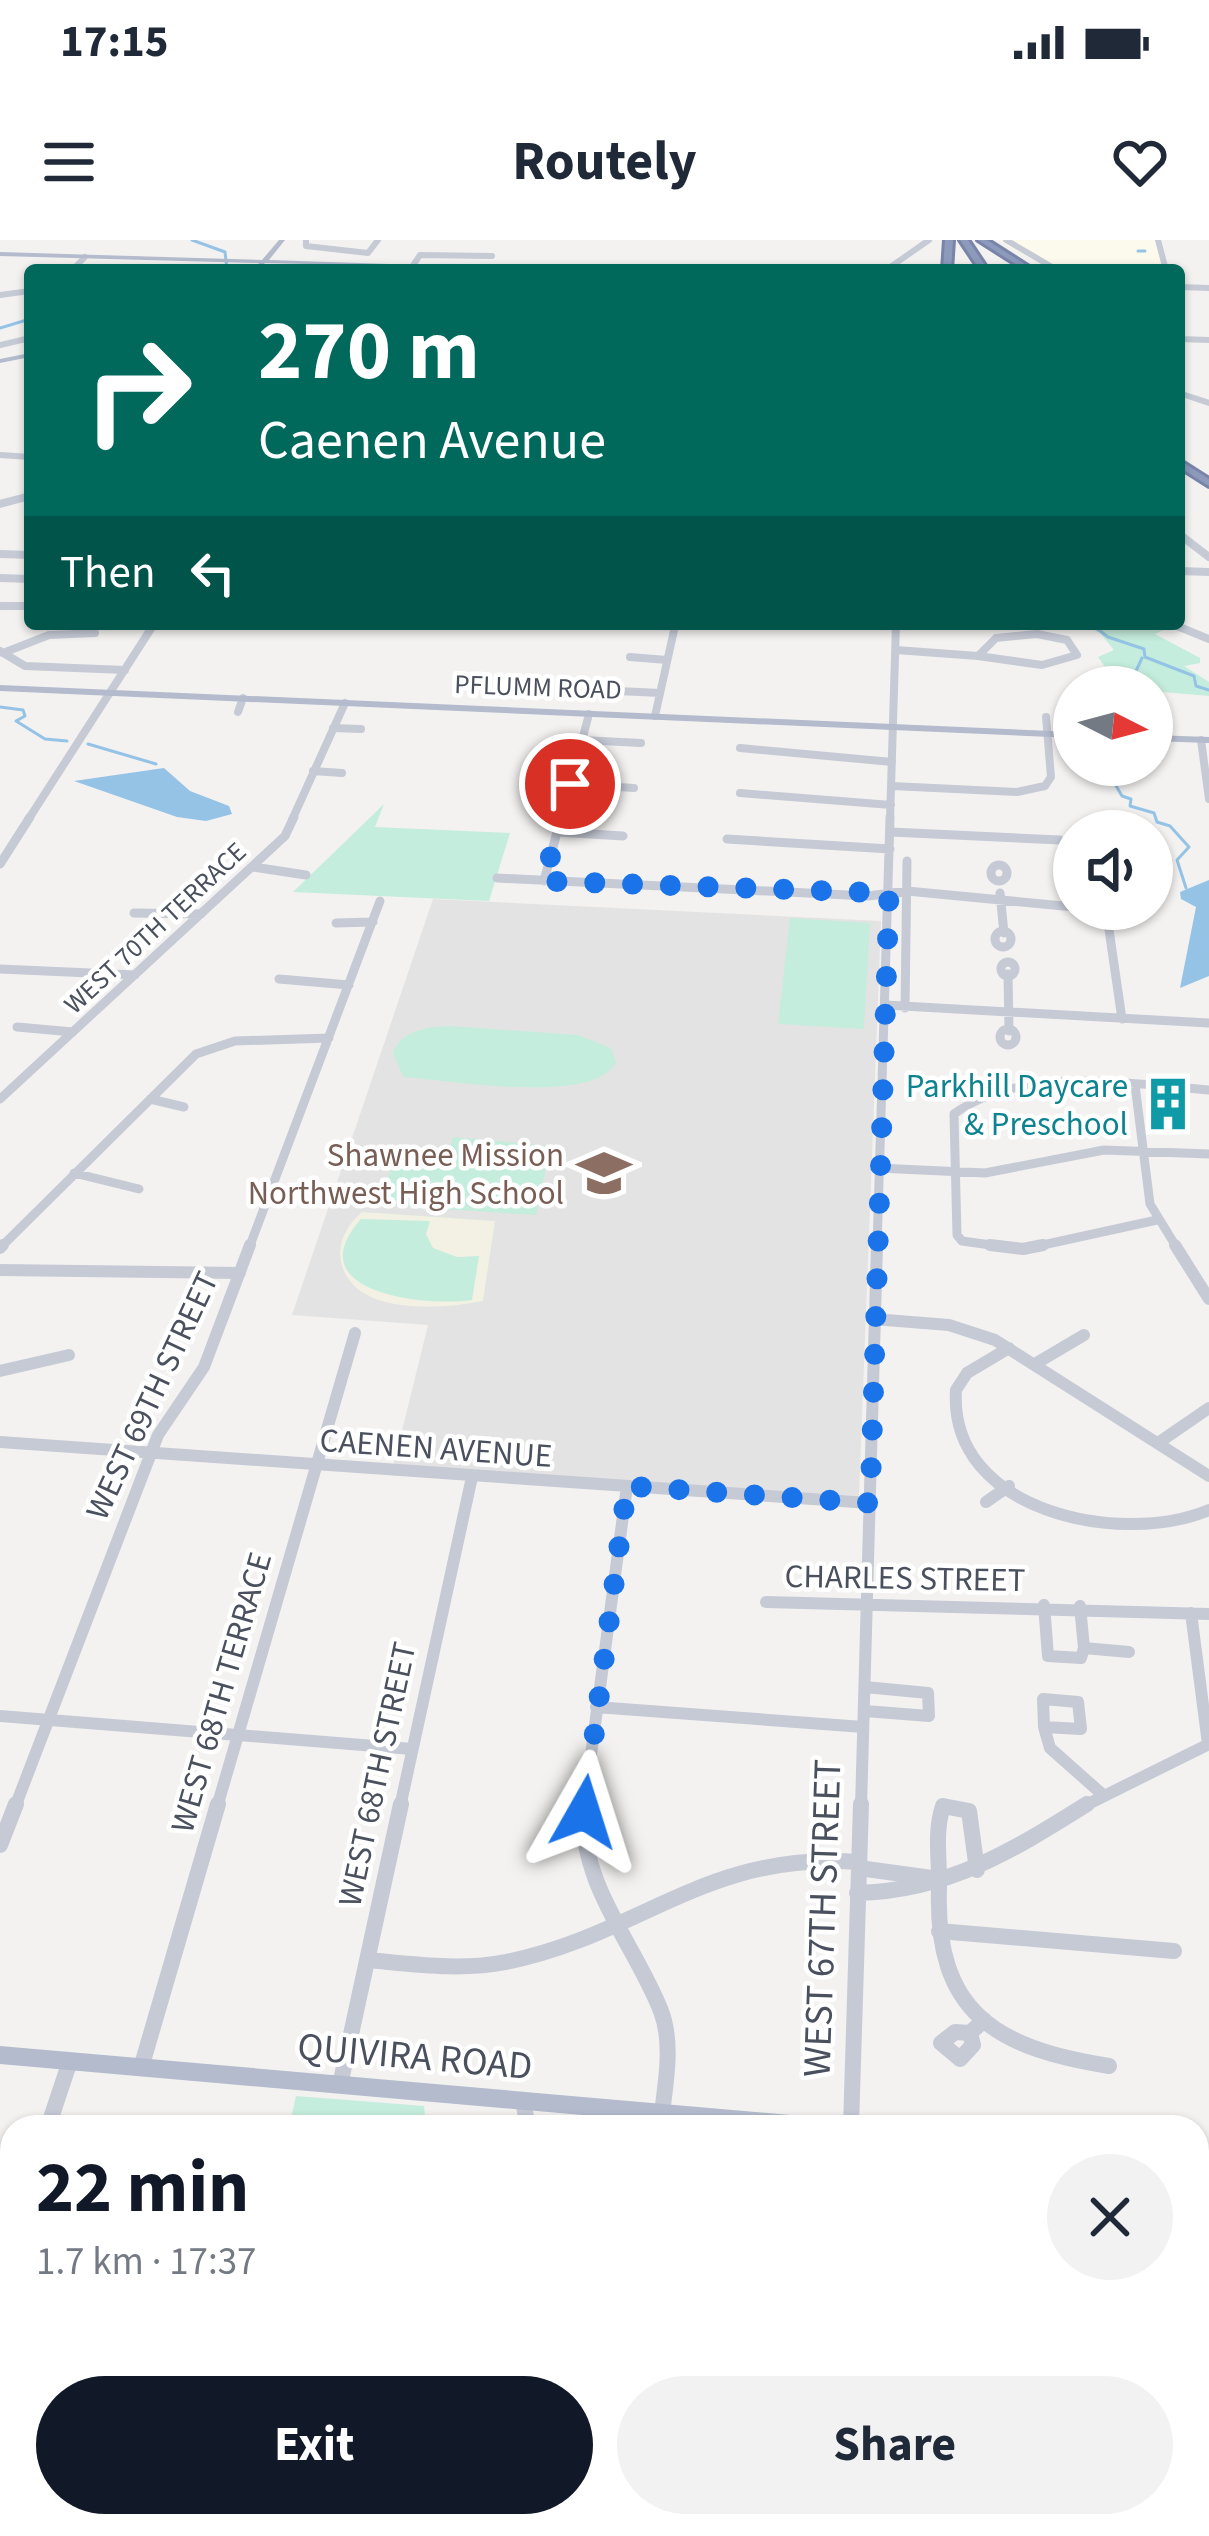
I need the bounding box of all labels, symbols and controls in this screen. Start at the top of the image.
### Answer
text: 17:15 [60,10,169,74]
text: Routely [512,124,697,201]
icon: menu [36,129,102,195]
icon: heart [1107,129,1173,195]
text: 270 m [258,292,480,412]
icon: right [60,312,216,468]
text: Caenen Avenue [258,403,606,480]
icon: left [180,540,246,606]
text: Then [60,541,156,605]
street label: PFLUMM ROAD [454,665,622,710]
north arrow [1053,666,1173,786]
map controls [1053,666,1173,930]
pin [519,733,621,835]
icon: arrive [537,751,603,817]
button: sound [1053,810,1173,930]
street label: WEST 70TH TERRACE [55,833,255,1023]
place label: Parkhill Daycare & Preschool [906,1063,1128,1148]
building icon: Parkhill Daycare & Preschool [1139,1075,1197,1133]
place label: Shawnee Mission Northwest High School [248,1132,564,1217]
school or university icon: Shawnee Mission Northwest High School [575,1144,633,1202]
street label: WEST 69TH STREET [74,1264,231,1528]
street label: CAENEN AVENUE [318,1417,554,1480]
street label: WEST 68TH TERRACE [159,1547,284,1838]
street label: CHARLES STREET [784,1553,1026,1604]
street label: WEST 68TH STREET [327,1638,428,1911]
position arrow [521,1749,647,1875]
street label: WEST 67TH STREET [789,1758,857,2078]
street label: QUIVIRA ROAD [295,2019,535,2095]
text: 22 min [36,2137,249,2240]
button: close [1047,2154,1173,2280]
text: 1.7 km · 17:37 [36,2234,256,2290]
button: Exit [36,2376,593,2514]
button: Share [617,2376,1173,2514]

